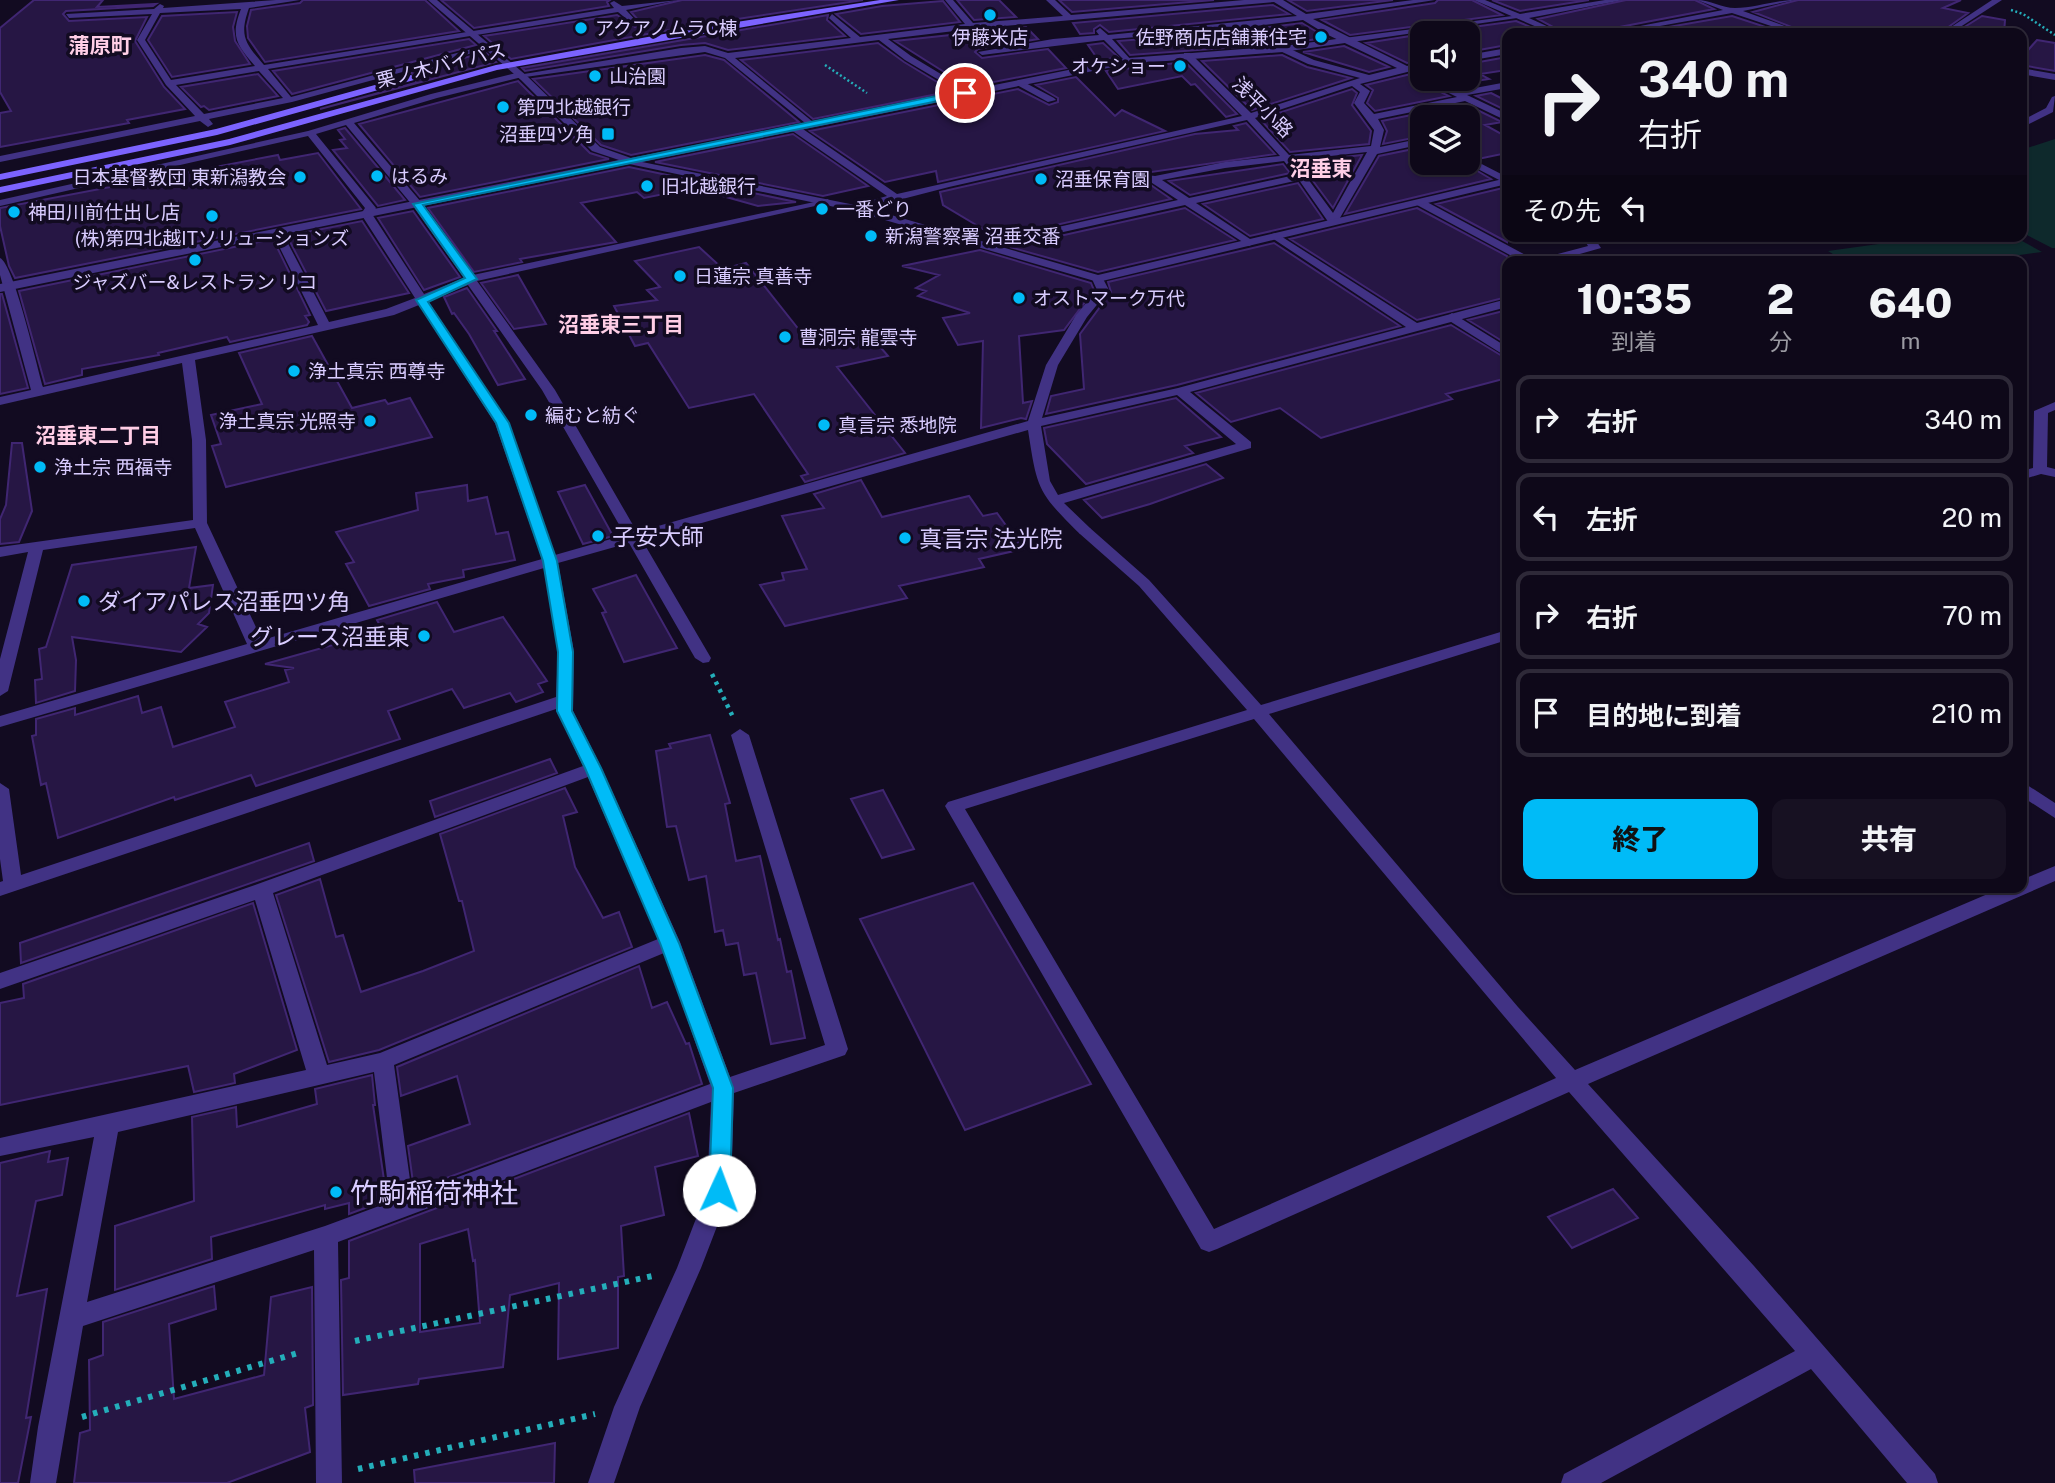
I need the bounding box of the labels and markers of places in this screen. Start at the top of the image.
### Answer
marker: 伊藤米店 [982,7,998,23]
place label: アクアノムラC棟 [595,17,737,39]
marker: アクアノムラC棟 [573,20,589,36]
place label: 伊藤米店 [952,26,1028,48]
place label: 佐野商店店舗兼住宅 [1136,26,1307,48]
marker: 佐野商店店舗兼住宅 [1313,29,1329,45]
place label: オケショー [1071,55,1166,77]
marker: オケショー [1172,58,1188,74]
pin [935,63,995,123]
place label: 山治園 [609,65,666,87]
marker: 山治園 [587,68,603,84]
place label: 第四北越銀行 [517,96,631,118]
marker: 第四北越銀行 [495,99,511,115]
place label: 沼垂四ツ角 [499,123,594,145]
marker: 沼垂四ツ角 [600,126,616,142]
place label: はるみ [391,165,448,187]
place label: 日本基督教団 東新潟教会 [72,166,286,188]
marker: はるみ [369,168,385,184]
place label: 沼垂保育園 [1055,168,1150,190]
marker: 日本基督教団 東新潟教会 [292,169,308,185]
marker: 沼垂保育園 [1033,171,1049,187]
place label: 旧北越銀行 [661,175,756,197]
marker: 旧北越銀行 [639,178,655,194]
place label: 一番どり [836,198,912,220]
place label: 神田川前仕出し店 [28,201,180,223]
marker: 一番どり [814,201,830,217]
marker: 神田川前仕出し店 [6,204,22,220]
marker: (株)第四北越ITソリューションズ [204,208,220,224]
place label: 新潟警察署 沼垂交番 [885,225,1061,247]
place label: (株)第四北越ITソリューションズ [75,227,349,249]
marker: 新潟警察署 沼垂交番 [863,228,879,244]
marker: ジャズバー&レストラン リコ [187,252,203,268]
place label: 日蓮宗 真善寺 [694,265,813,287]
marker: 日蓮宗 真善寺 [672,268,688,284]
place label: ジャズバー&レストラン リコ [72,271,318,293]
place label: オストマーク万代 [1033,287,1185,309]
marker: オストマーク万代 [1011,290,1027,306]
place label: 曹洞宗 龍雲寺 [799,326,918,348]
marker: 曹洞宗 龍雲寺 [777,329,793,345]
place label: 浄土真宗 西尊寺 [308,360,446,382]
marker: 浄土真宗 西尊寺 [286,363,302,379]
place label: 編むと紡ぐ [545,404,640,426]
marker: 編むと紡ぐ [523,407,539,423]
place label: 浄土真宗 光照寺 [218,410,356,432]
marker: 浄土真宗 光照寺 [362,413,378,429]
place label: 真言宗 悉地院 [838,414,957,436]
marker: 真言宗 悉地院 [816,417,832,433]
place label: 浄土宗 西福寺 [54,456,173,478]
marker: 浄土宗 西福寺 [32,459,48,475]
place label: 子安大師 [612,523,704,550]
place label: 真言宗 法光院 [919,525,1063,552]
marker: 子安大師 [590,528,606,544]
marker: 真言宗 法光院 [897,530,913,546]
place label: ダイアパレス沼垂四ツ角 [98,588,351,615]
marker: ダイアパレス沼垂四ツ角 [76,593,92,609]
place label: グレース沼垂東 [250,623,410,650]
marker: グレース沼垂東 [416,628,432,644]
place label: 竹駒稲荷神社 [350,1176,518,1209]
marker: 竹駒稲荷神社 [328,1184,344,1200]

